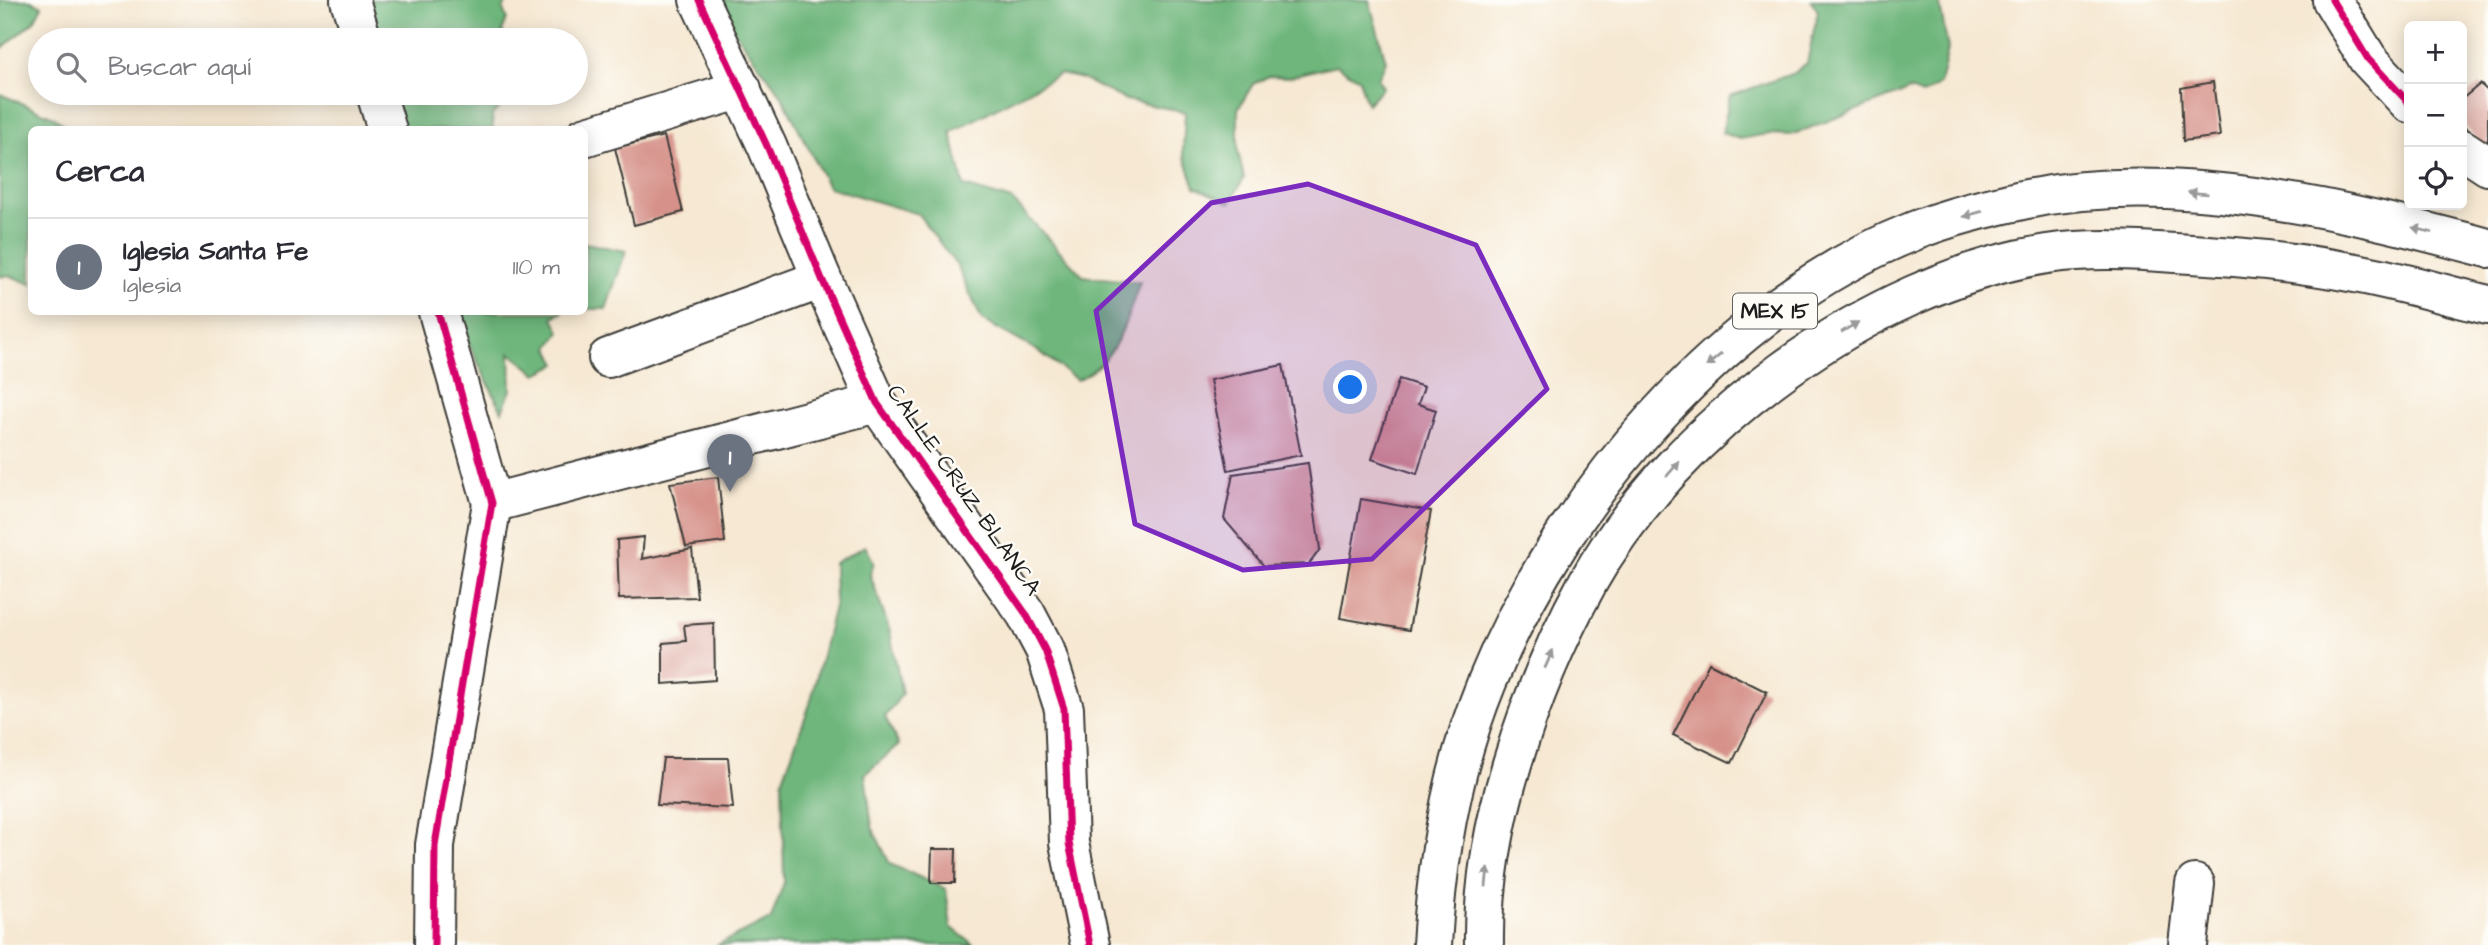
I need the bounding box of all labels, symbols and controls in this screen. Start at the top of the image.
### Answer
map controls [2404,21,2467,210]
button: + [2404,21,2467,84]
search box [28,28,588,105]
icon: search [52,48,90,86]
text: Buscar aquí [108,49,251,85]
button: − [2404,84,2467,147]
button: locate [2404,147,2467,210]
text: Cerca [56,151,144,193]
one-way arrow [2187,187,2209,198]
one-way arrow [1962,209,1983,219]
one-way arrow [2411,224,2433,235]
text: Iglesia Santa Fe [123,233,308,269]
text: 1 [78,251,80,283]
text: 110 m [512,251,560,283]
text: Iglesia [123,269,181,301]
road number: MEX 15 [1733,294,1817,328]
one-way arrow [1840,321,1859,334]
one-way arrow [1705,352,1723,368]
your location [1333,370,1367,404]
street label: CALLE CRUZ BLANCA [879,378,1049,602]
pin: 1 [707,434,753,492]
one-way arrow [1665,460,1681,478]
one-way arrow [1543,649,1555,669]
one-way arrow [1482,866,1493,888]

